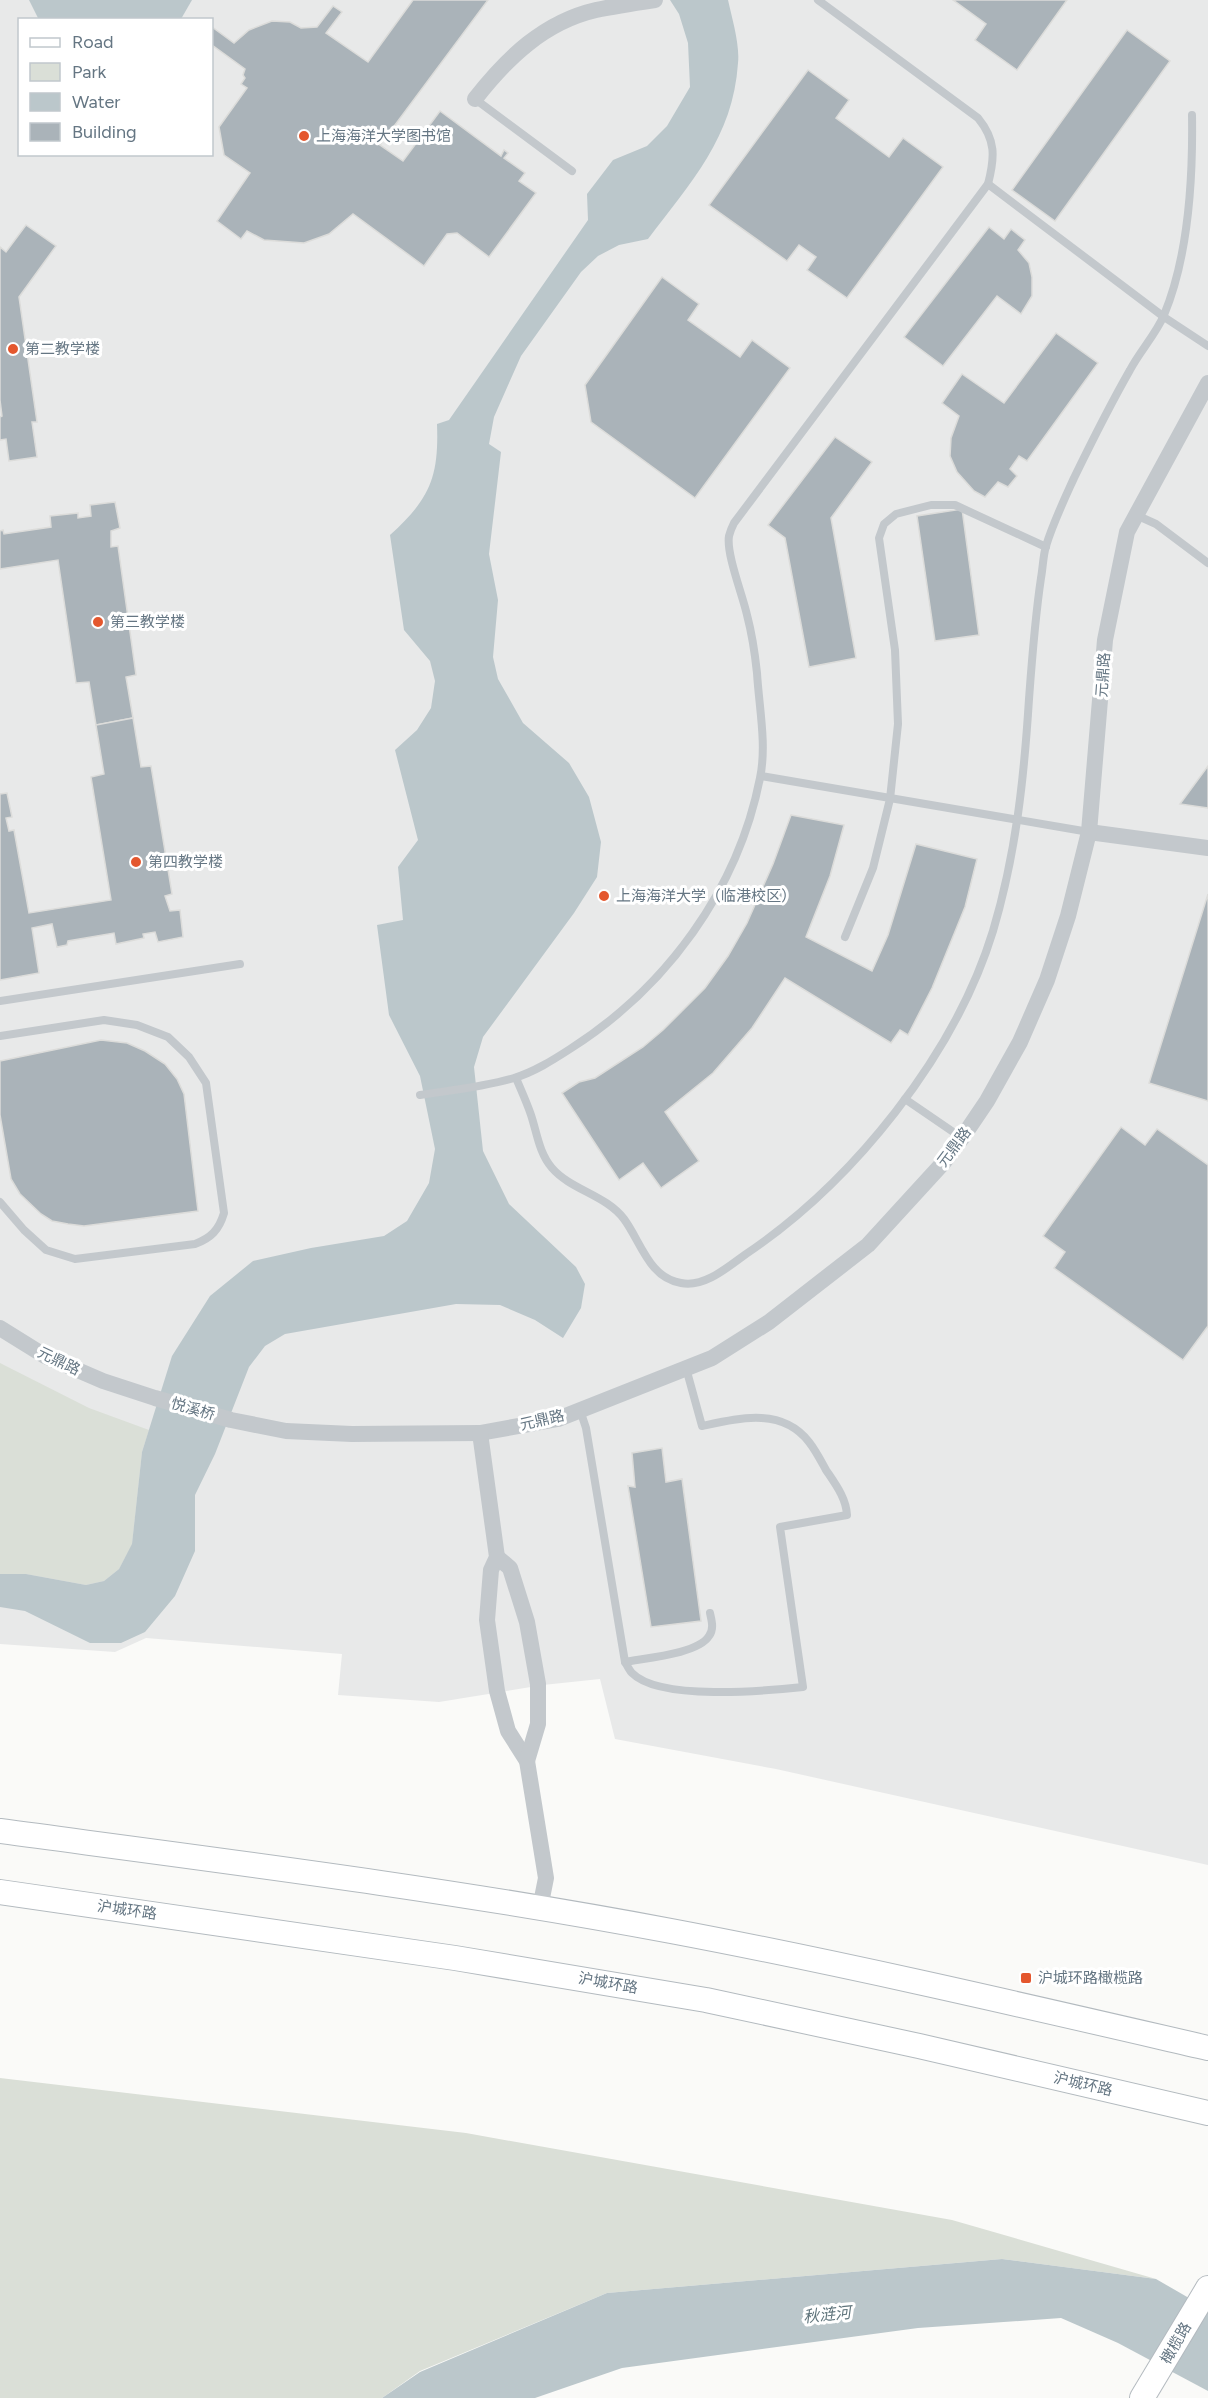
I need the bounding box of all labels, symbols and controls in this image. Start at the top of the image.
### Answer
legend [18,18,213,156]
text: Road [72,31,113,53]
text: Park [72,61,107,83]
text: Water [72,91,120,113]
text: Building [72,121,137,143]
place label: 上海海洋大学图书馆 [316,127,451,145]
marker: 上海海洋大学图书馆 [297,129,311,143]
place label: 第二教学楼 [25,340,100,358]
marker: 第二教学楼 [6,342,20,356]
place label: 第三教学楼 [110,613,185,631]
marker: 第三教学楼 [91,615,105,629]
street label: 元鼎路 [1092,652,1114,698]
place label: 第四教学楼 [148,853,223,871]
marker: 第四教学楼 [129,855,143,869]
place label: 上海海洋大学（临港校区） [616,887,796,905]
marker: 上海海洋大学（临港校区） [597,889,611,903]
street label: 元鼎路 [933,1124,975,1170]
street label: 元鼎路 [35,1343,83,1379]
street label: 悦溪桥 [169,1394,217,1424]
street label: 元鼎路 [518,1406,566,1434]
street label: 沪城环路 [96,1897,158,1923]
street label: 沪城环路 [577,1969,639,1997]
place label: 沪城环路橄榄路 [1038,1969,1143,1987]
marker: 沪城环路橄榄路 [1019,1971,1033,1985]
street label: 沪城环路 [1052,2068,1114,2100]
water label: 秋涟河 [802,2302,855,2326]
street label: 橄榄路 [1157,2319,1195,2367]

